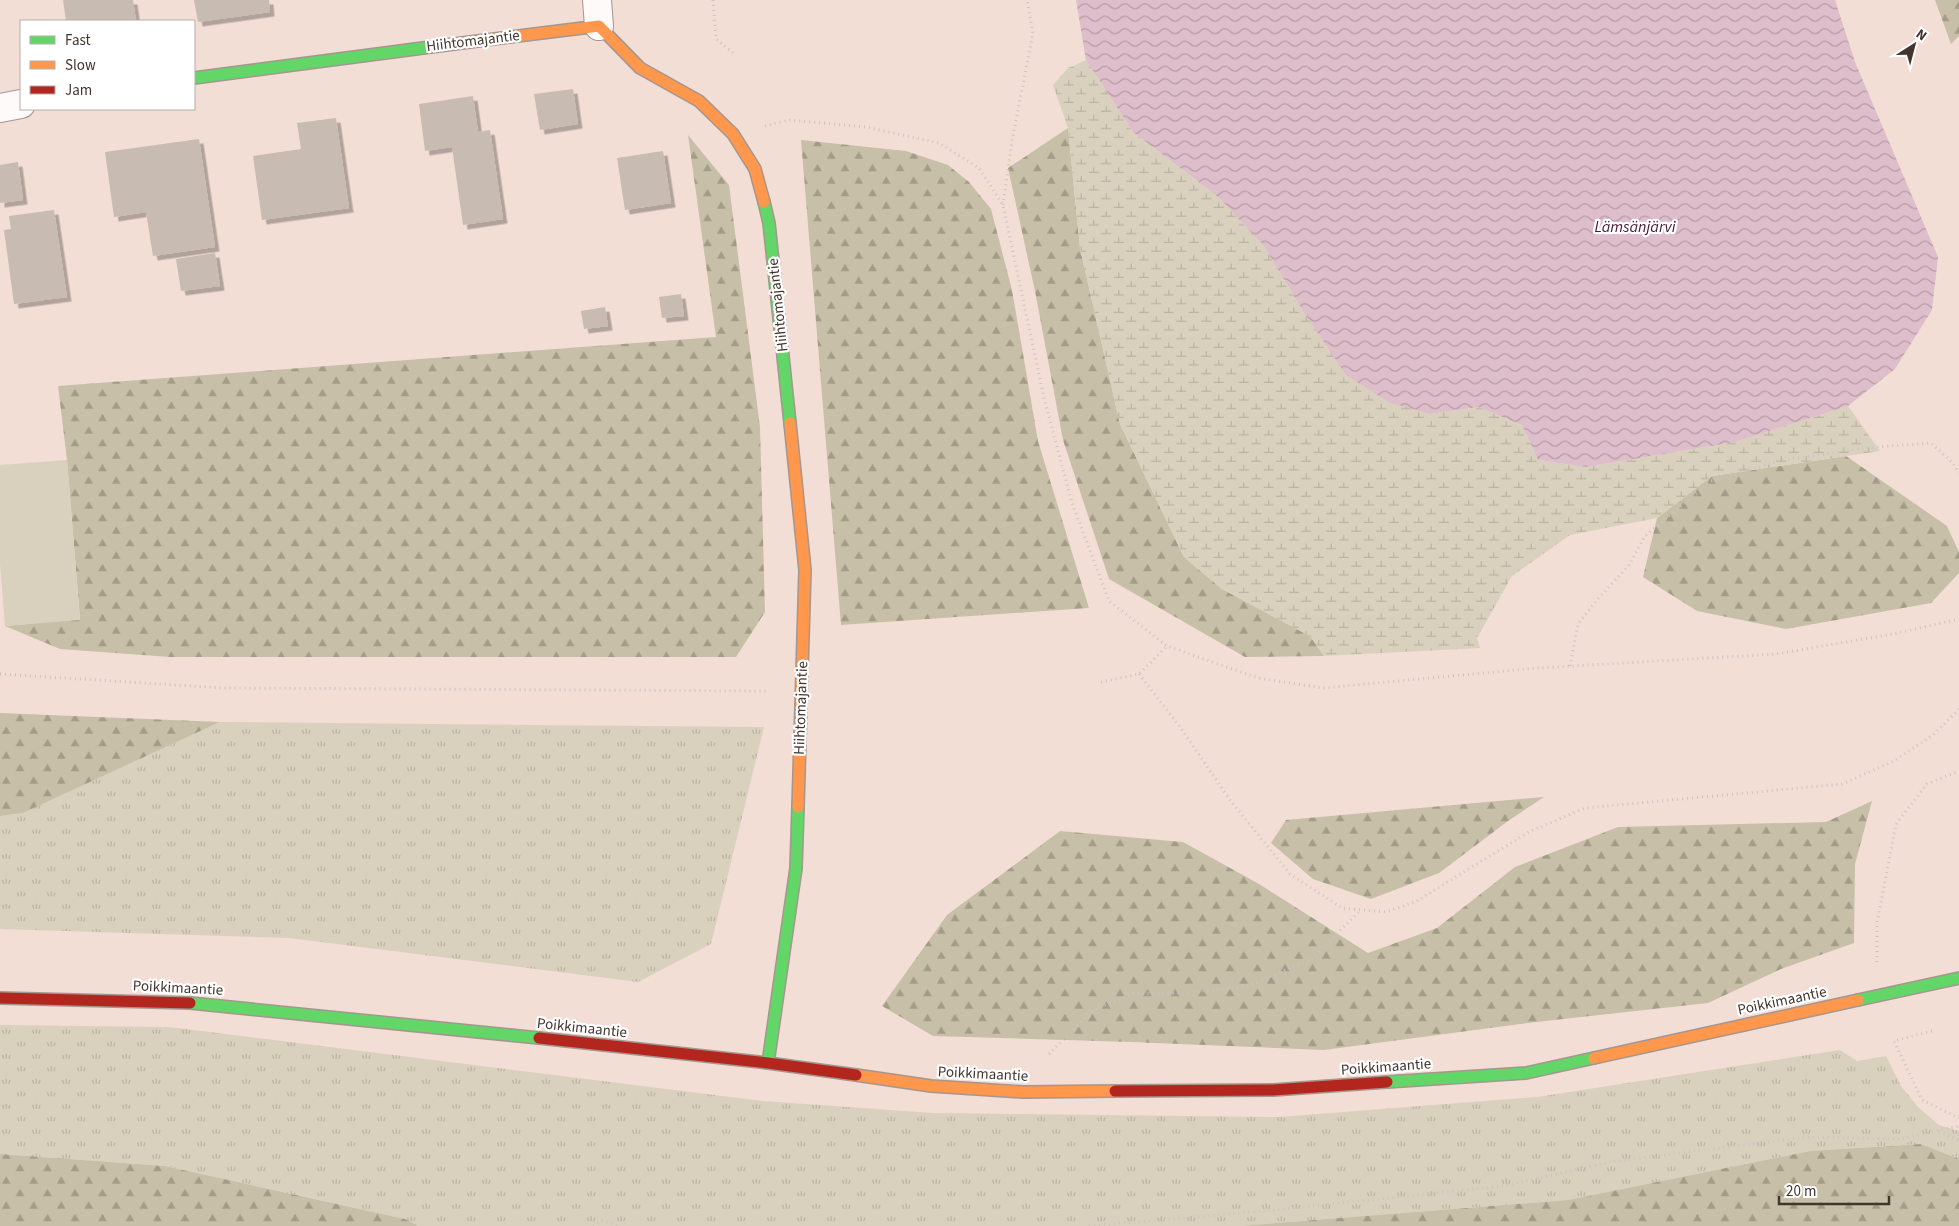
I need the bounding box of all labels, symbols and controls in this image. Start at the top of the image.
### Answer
legend [20,20,195,110]
north arrow [1889,20,1939,70]
text: N [1911,24,1931,46]
street label: Hiihtomajantie [425,25,521,57]
text: Fast [65,30,91,51]
text: Slow [65,55,96,76]
text: Jam [65,80,92,101]
water label: Lämsänjärvi [1595,216,1676,238]
street label: Hiihtomajantie [763,257,793,353]
street label: Hiihtomajantie [789,661,813,755]
street label: Poikkimaantie [132,975,224,1001]
street label: Poikkimaantie [1736,981,1828,1021]
street label: Poikkimaantie [536,1013,628,1043]
street label: Poikkimaantie [1340,1053,1432,1081]
street label: Poikkimaantie [937,1061,1029,1087]
scale bar [1779,1174,1889,1206]
text: 20 m [1786,1181,1816,1202]

